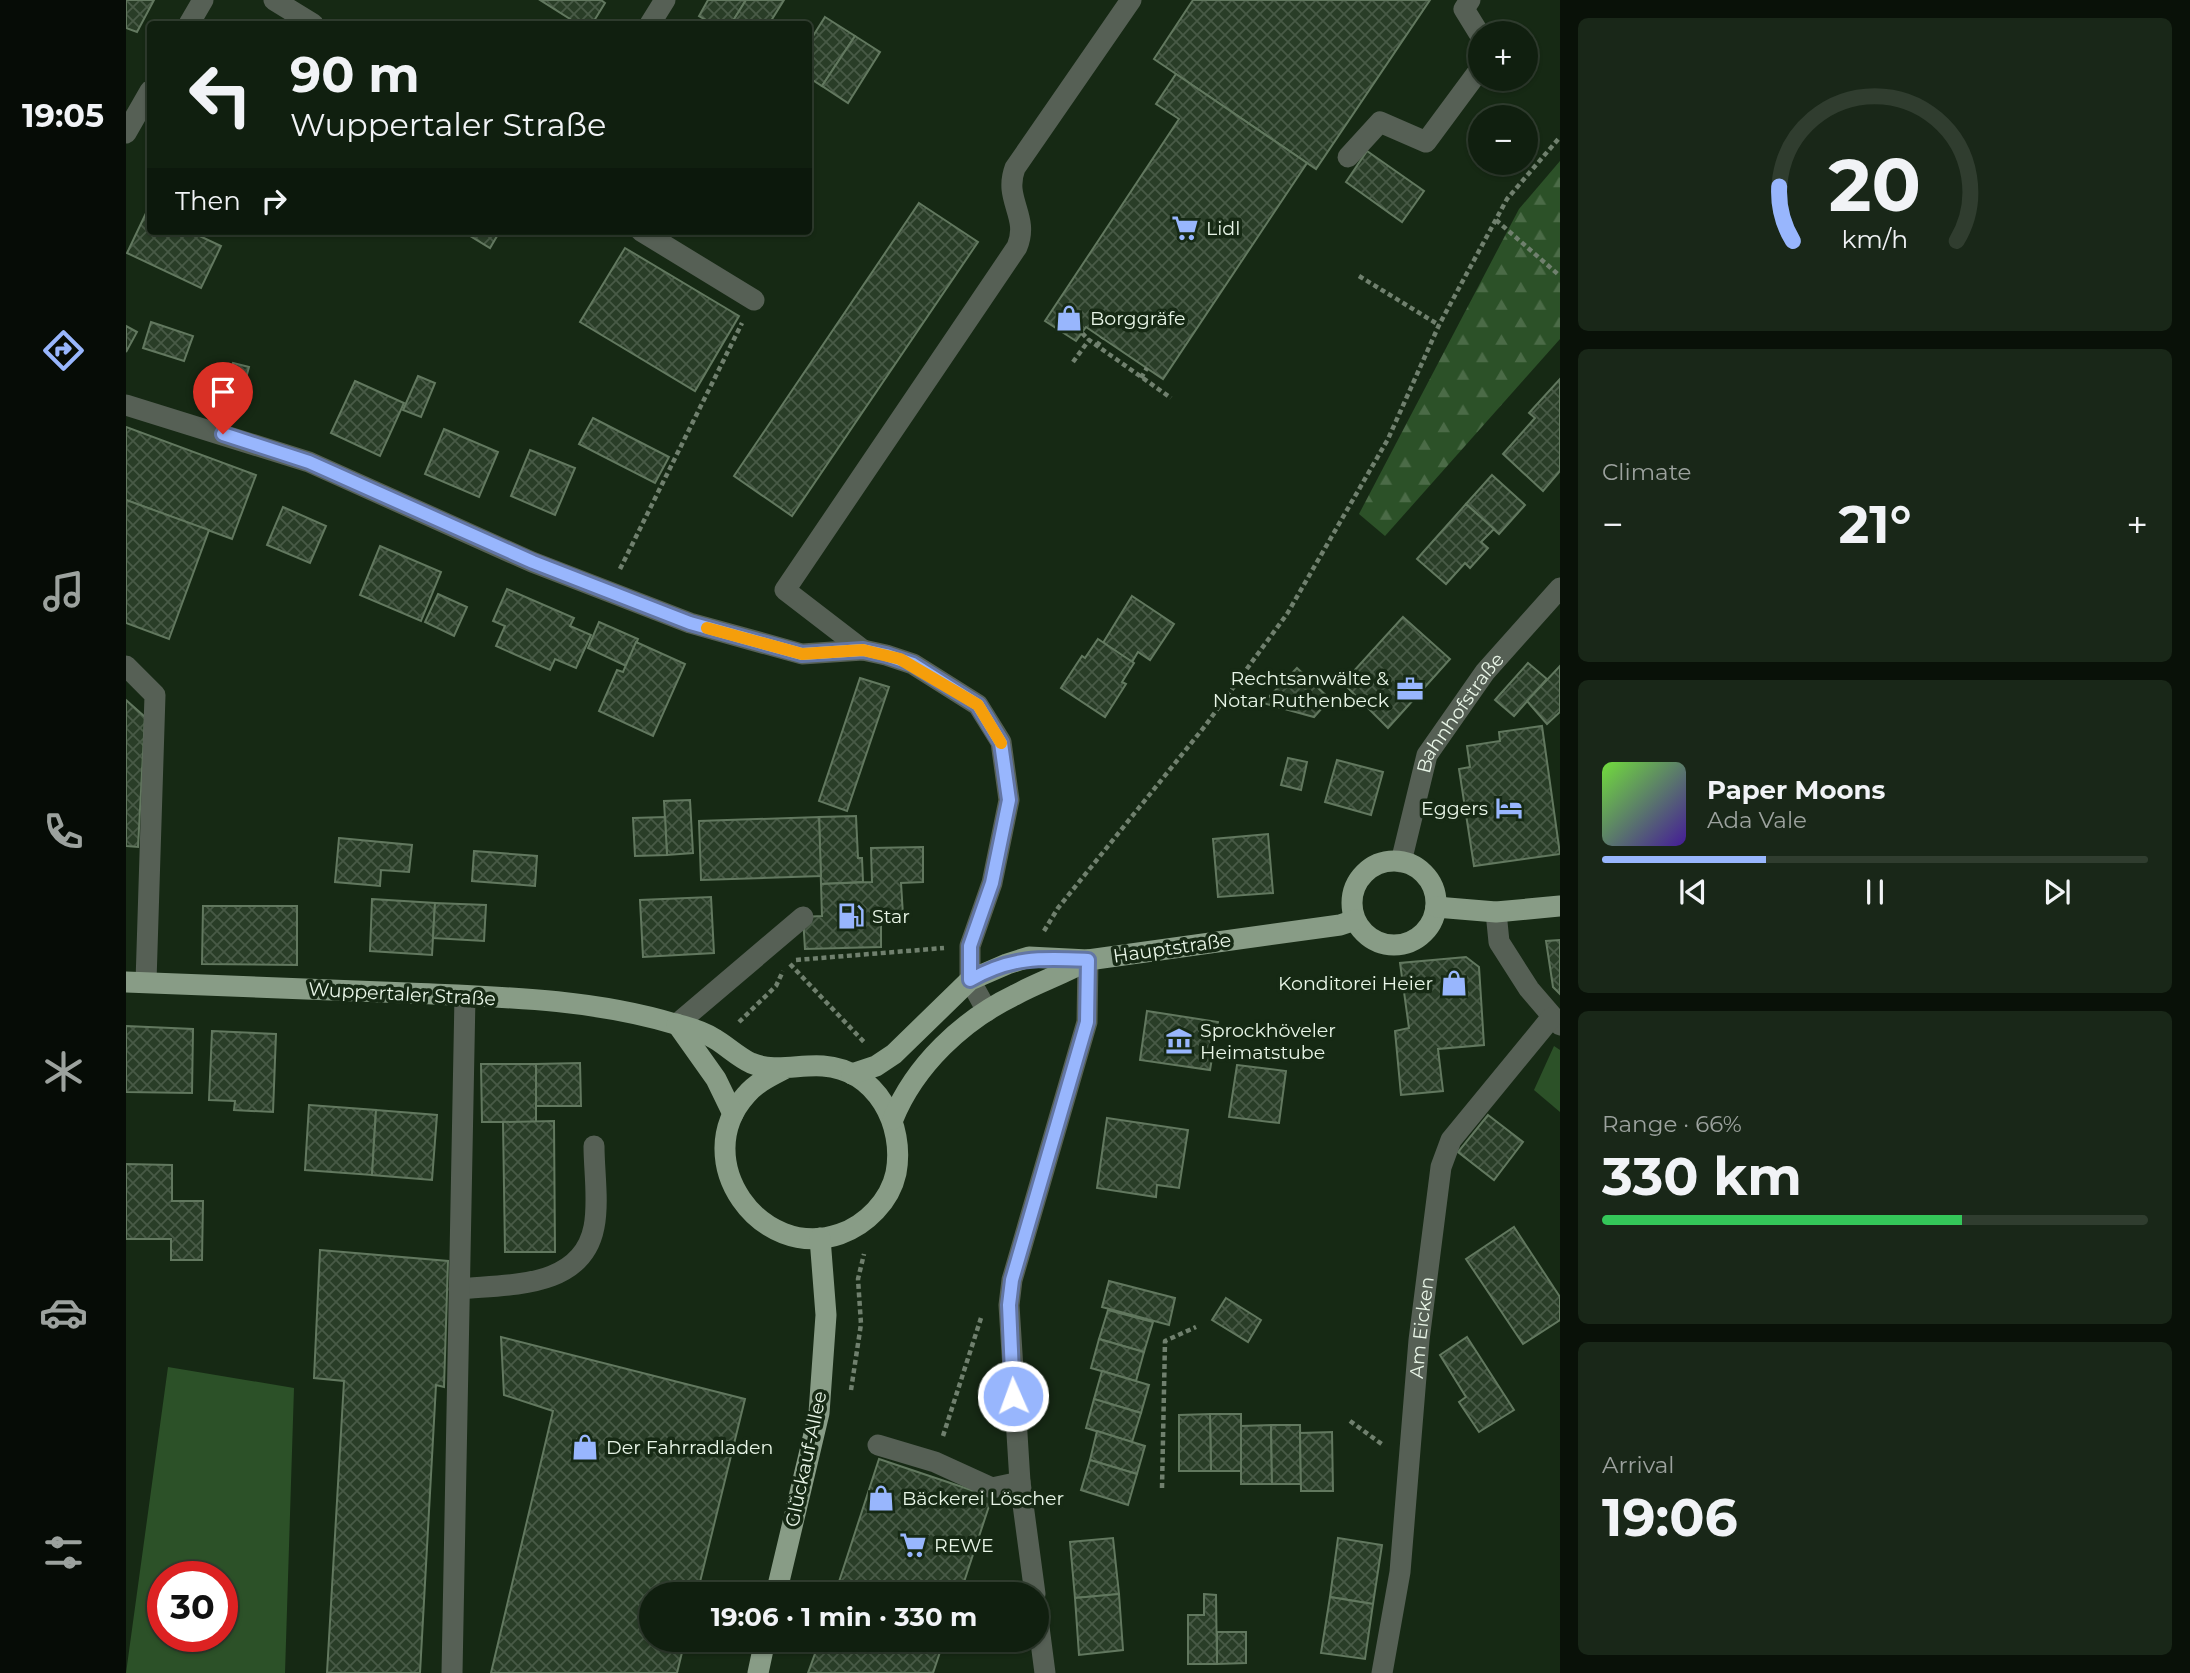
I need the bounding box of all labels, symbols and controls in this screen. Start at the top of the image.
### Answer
map controls [1468,21,1538,175]
button: + [1468,21,1538,91]
text: 90 m [290,45,420,104]
icon: left [175,49,266,140]
text: 19:05 [22,96,104,135]
text: Wuppertaler Straße [290,105,606,144]
button: − [1468,105,1538,175]
text: 20 [1829,141,1921,229]
icon: right [255,182,293,220]
text: Then [175,185,241,217]
supermarket icon: Lidl [1170,213,1200,243]
place label: Lidl [1206,217,1240,240]
text: km/h [1842,223,1908,253]
shop icon: Borggräfe [1054,303,1084,333]
place label: Borggräfe [1090,307,1185,330]
icon: directions [39,326,88,375]
pin [193,362,253,434]
icon: arrive [204,373,242,411]
text: Climate [1602,458,1691,486]
text: 21° [1839,493,1911,556]
text: − [1602,501,1624,548]
text: + [2126,501,2148,548]
icon: music [39,567,88,616]
street label: Bahnhofstraße [1412,648,1509,775]
place label: Rechtsanwälte & Notar Ruthenbeck [1213,667,1390,712]
office icon: Rechtsanwälte & Notar Ruthenbeck [1395,674,1425,704]
text: Paper Moons [1707,774,1885,806]
hotel icon: Eggers [1494,793,1524,823]
place label: Eggers [1421,797,1488,820]
text: Ada Vale [1707,806,1807,834]
icon: phone [39,807,88,856]
icon: previous [1674,873,1712,911]
icon: pause [1856,873,1894,911]
icon: next [2038,873,2076,911]
fuel station icon: Star [836,901,866,931]
place label: Star [872,905,910,928]
street label: Hauptstraße [1111,928,1233,968]
shop icon: Konditorei Heier [1439,968,1469,998]
place label: Konditorei Heier [1278,972,1433,995]
street label: Wuppertaler Straße [308,978,496,1010]
place label: Sprockhöveler Heimatstube [1200,1019,1336,1064]
museum icon: Sprockhöveler Heimatstube [1164,1026,1194,1056]
icon: climate [39,1047,88,1096]
text: Range · 66% [1602,1110,1742,1138]
text: 330 km [1602,1145,1802,1208]
street label: Am Eicken [1404,1275,1438,1379]
icon: car [39,1288,88,1337]
position arrow [976,1359,1050,1433]
street label: Glückauf-Allee [780,1389,832,1529]
shop icon: Der Fahrradladen [570,1432,600,1462]
place label: Der Fahrradladen [606,1436,773,1459]
text: Arrival [1602,1451,1675,1479]
shop icon: Bäckerei Löscher [866,1483,896,1513]
text: 19:06 [1602,1486,1738,1549]
place label: Bäckerei Löscher [902,1487,1064,1510]
icon: filters [39,1528,88,1577]
supermarket icon: REWE [898,1530,928,1560]
place label: REWE [934,1534,994,1557]
speed limit sign: 30 [147,1561,238,1652]
text: 19:06 · 1 min · 330 m [711,1601,977,1633]

